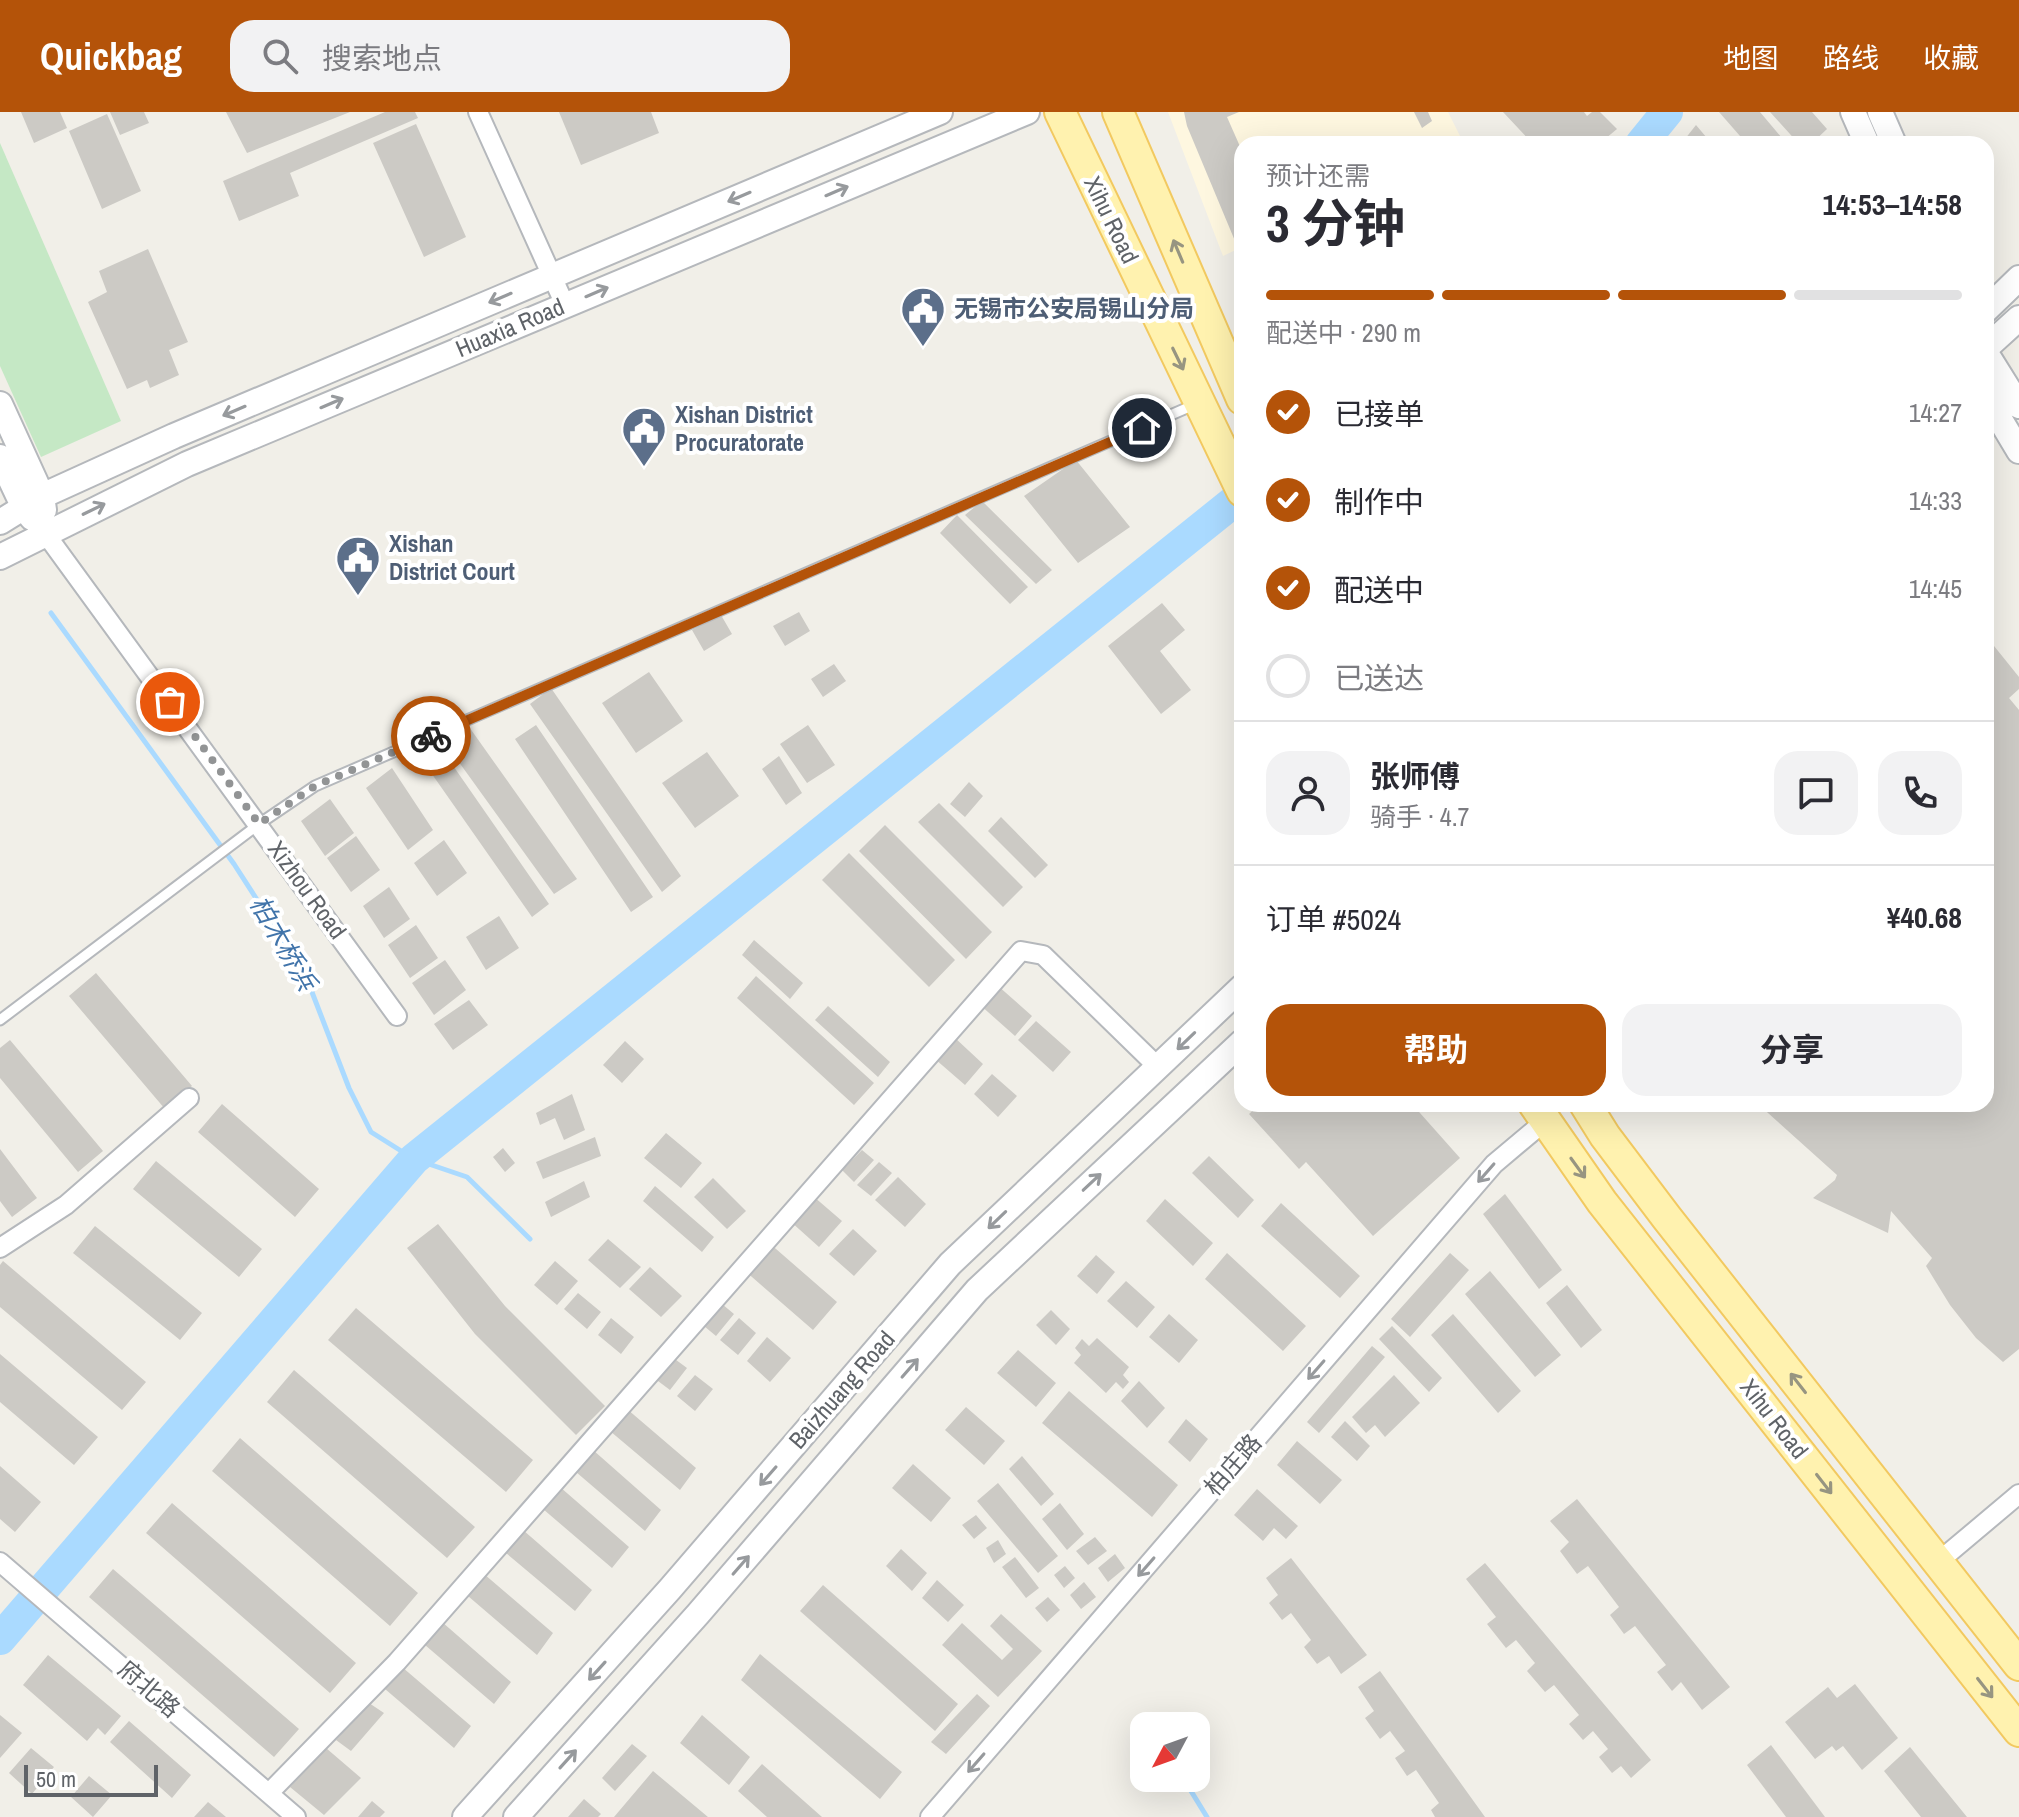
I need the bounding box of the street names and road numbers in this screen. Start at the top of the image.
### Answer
street label: Xihu Road [1077,171,1147,268]
street label: Huaxia Road [450,290,569,364]
street label: Xizhou Road [261,834,354,945]
street label: Baizhuang Road [781,1324,901,1455]
street label: Xihu Road [1734,1372,1816,1465]
street label: 柏庄路 [1197,1427,1268,1502]
street label: 府北路 [112,1653,187,1724]

